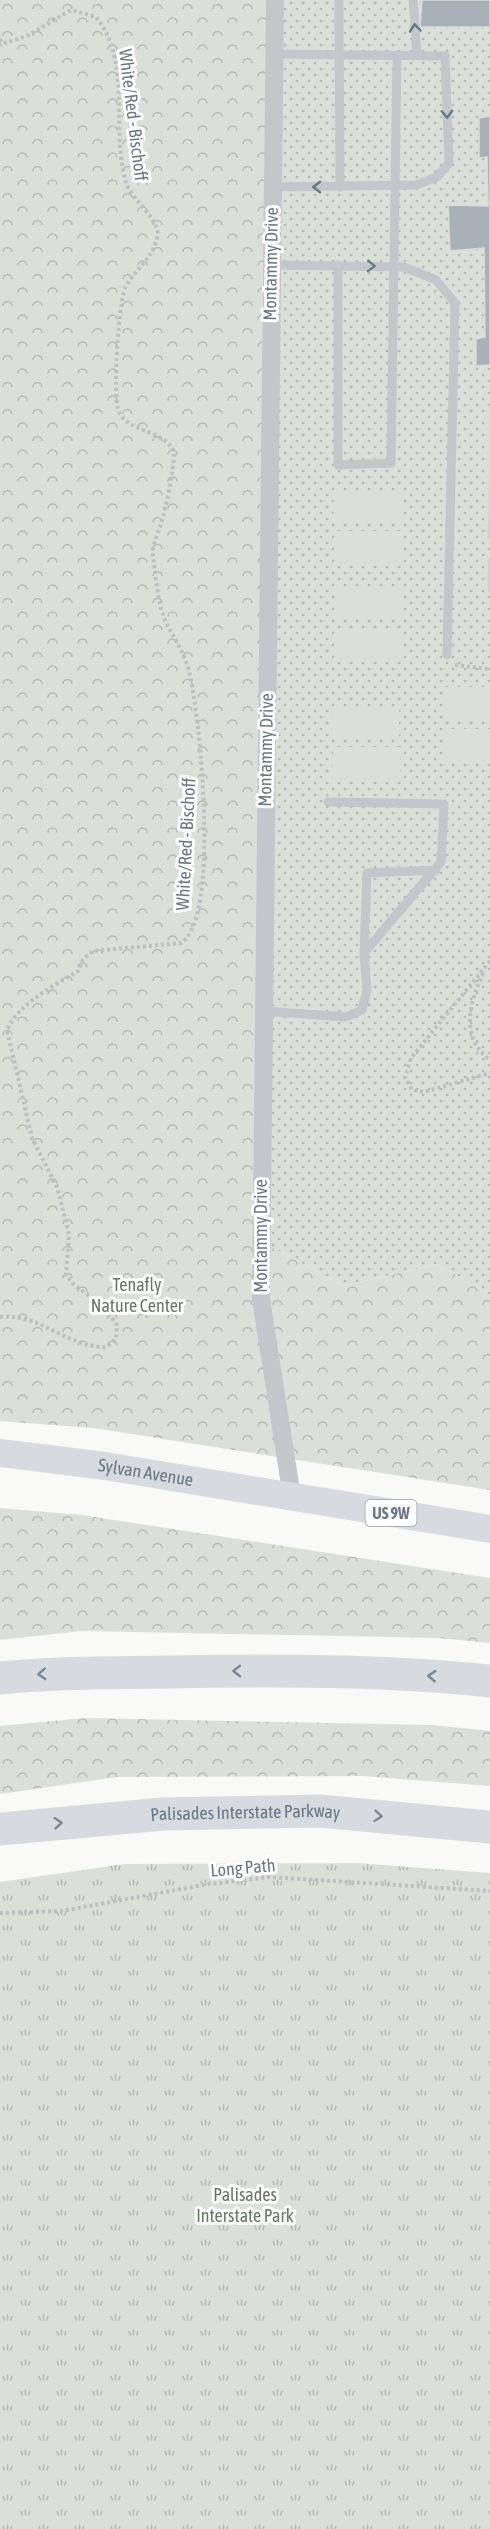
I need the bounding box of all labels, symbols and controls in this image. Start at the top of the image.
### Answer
one-way arrow [409,23,422,32]
street label: White/Red - Bischoff [115,48,152,182]
one-way arrow [441,110,454,119]
one-way arrow [313,181,322,193]
street label: Montammy Drive [259,207,282,321]
one-way arrow [367,259,376,272]
street label: Montammy Drive [254,693,277,807]
street label: White/Red - Bischoff [172,777,199,911]
street label: Montammy Drive [250,1179,271,1293]
park label: Tenafly Nature Center [91,1274,184,1316]
street label: Sylvan Avenue [97,1454,195,1490]
road number: US 9W [366,1500,416,1526]
one-way arrow [232,1665,241,1677]
one-way arrow [37,1668,46,1681]
one-way arrow [427,1669,436,1682]
street label: Palisades Interstate Parkway [149,1800,341,1825]
one-way arrow [374,1809,383,1822]
one-way arrow [54,1817,63,1830]
street label: Long Path [210,1854,276,1881]
park label: Palisades Interstate Park [196,2184,294,2226]

